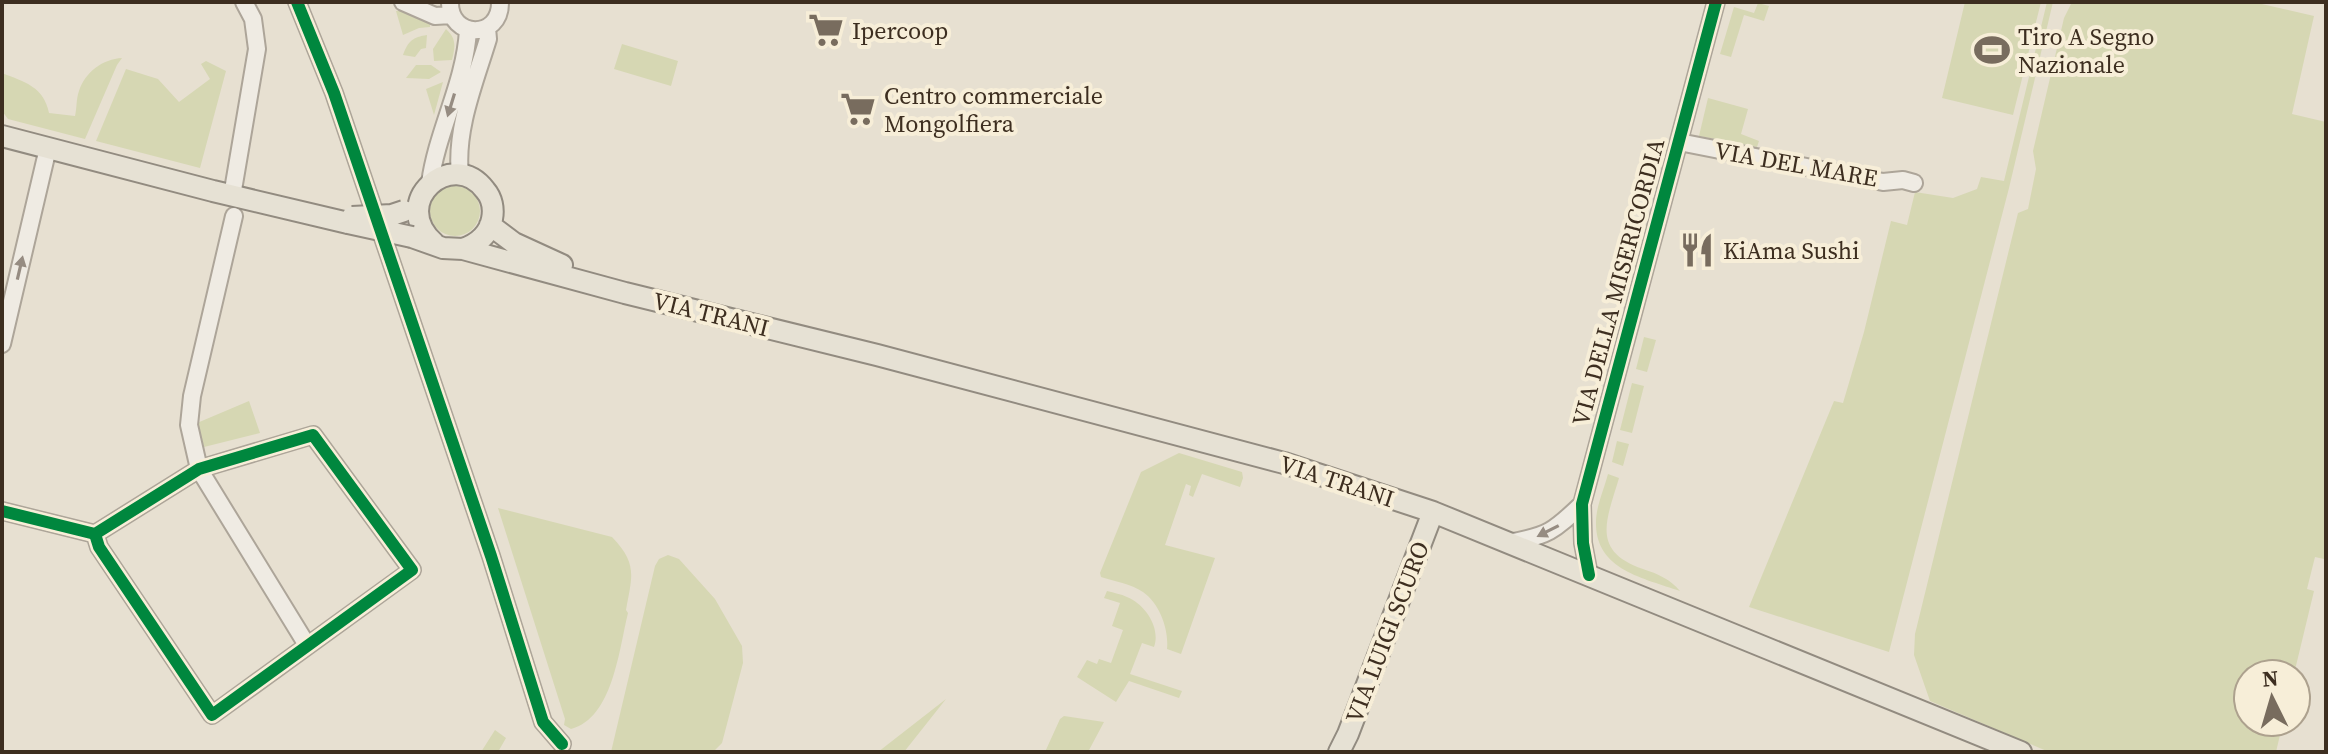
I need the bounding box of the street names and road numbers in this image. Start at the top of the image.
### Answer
street label: VIA DEL MARE [1712,133,1880,195]
street label: VIA DELLA MISERICORDIA [1564,135,1672,429]
street label: VIA TRANI [650,284,772,344]
street label: VIA TRANI [1276,447,1398,515]
street label: VIA LUIGI SCURO [1337,537,1437,727]

